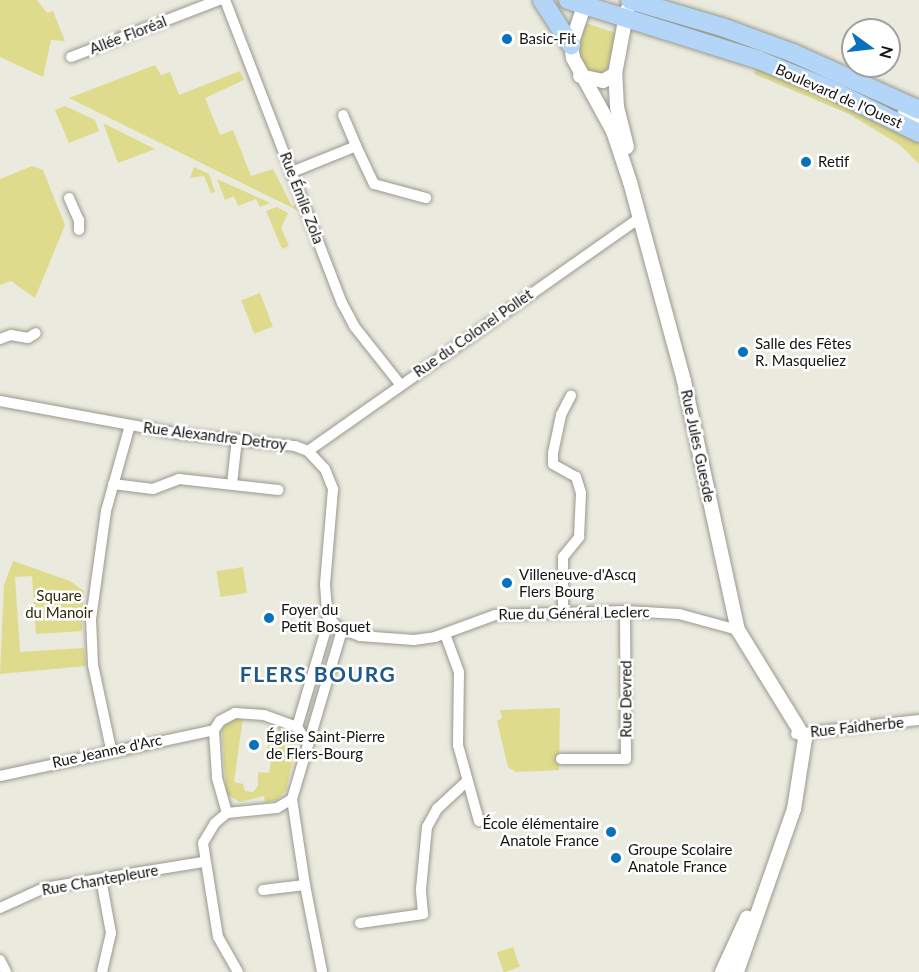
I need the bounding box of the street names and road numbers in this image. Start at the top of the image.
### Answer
street label: Allée Floréal [87,12,169,58]
street label: Boulevard de l'Ouest [773,60,905,132]
street label: Rue Émile Zola [276,149,328,247]
street label: Rue du Colonel Pollet [410,285,536,381]
street label: Rue Jules Guesde [677,388,719,504]
street label: Rue Alexandre Detroy [142,418,288,454]
street label: Rue du Général Leclerc [498,603,650,623]
street label: Rue Devred [617,660,635,738]
street label: Rue Faidherbe [809,713,905,741]
street label: Rue Jeanne d'Arc [50,731,164,771]
street label: Rue Chantepleure [40,861,160,899]

